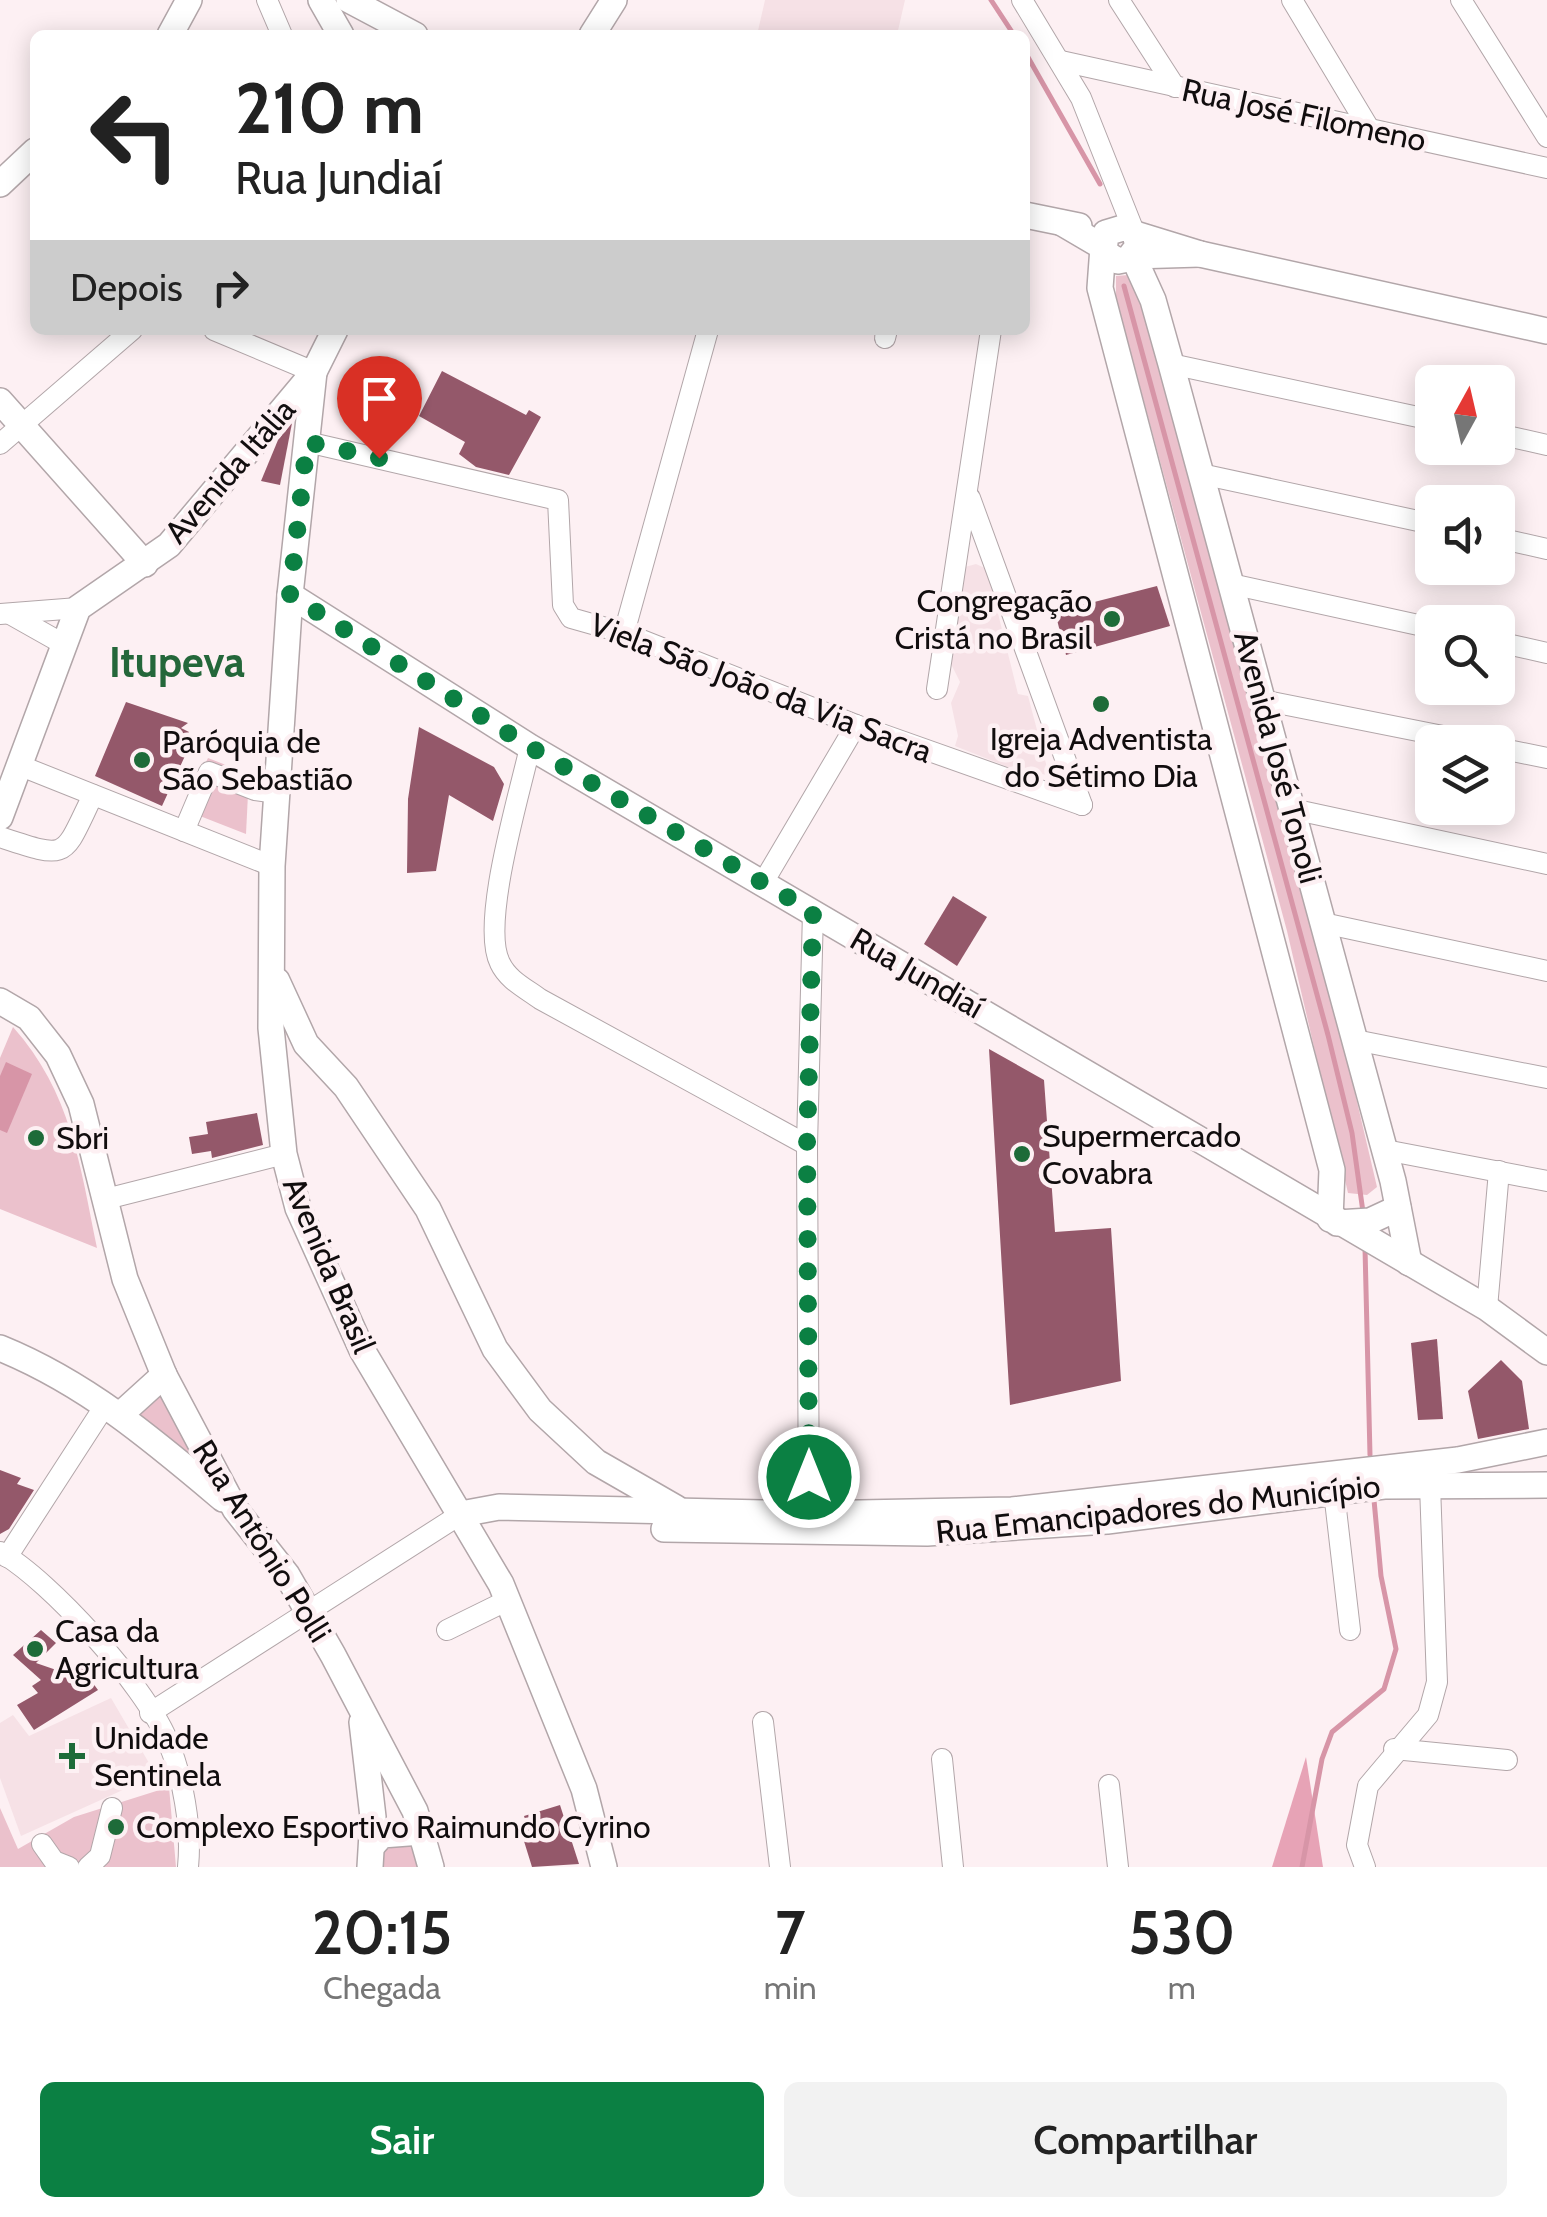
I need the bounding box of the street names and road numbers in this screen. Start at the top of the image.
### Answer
street label: Rua José Filomeno [1178,70,1430,159]
street label: Avenida Itália [156,390,304,551]
street label: Viela São João da Via Sacra [585,604,938,771]
street label: Avenida José Tonoli [1226,626,1331,887]
street label: Rua Jundiaí [844,919,991,1026]
street label: Avenida Brasil [275,1171,384,1359]
street label: Rua Antônio Polli [185,1433,340,1649]
street label: Rua Emancipadores do Município [934,1466,1382,1551]

